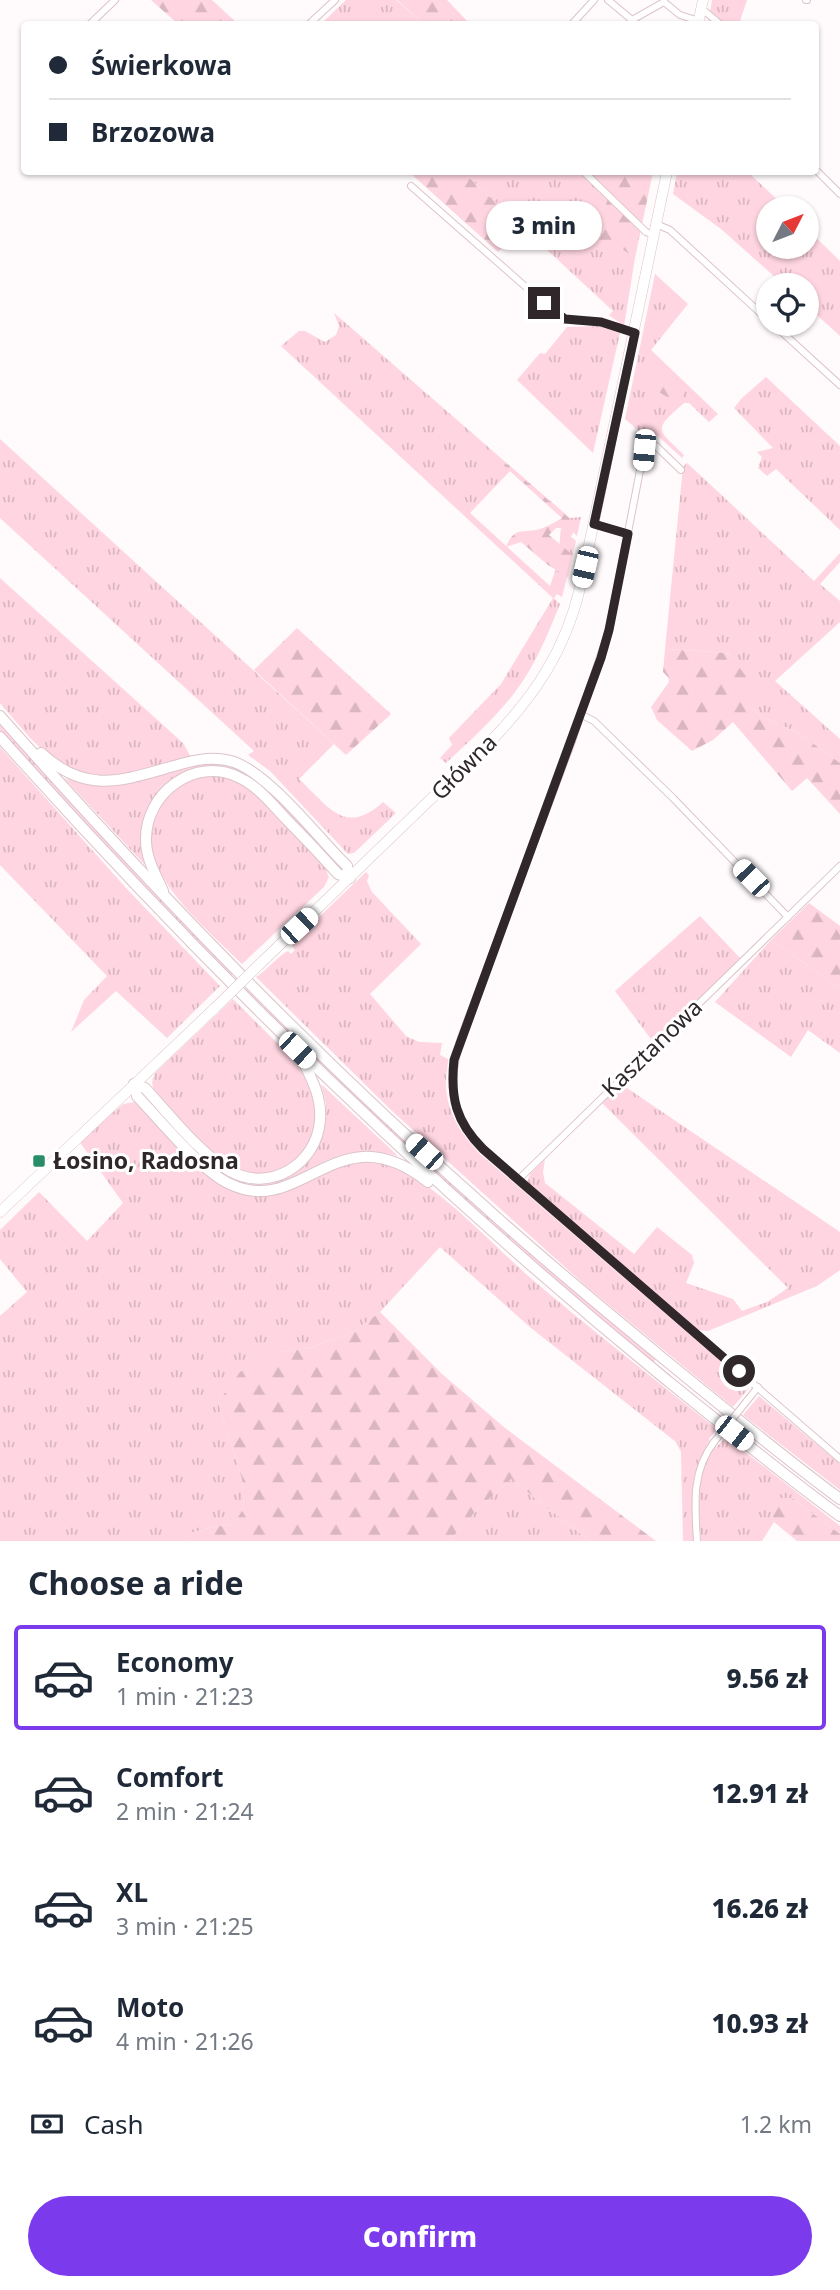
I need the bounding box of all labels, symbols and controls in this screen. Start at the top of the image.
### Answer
text: Świerkowa [91,47,232,83]
text: Brzozowa [91,114,215,150]
north arrow [756,196,819,259]
map controls [756,196,819,336]
callout: 3 min [486,202,602,250]
text: 3 min [512,209,576,241]
button: locate [756,273,819,336]
route end [528,287,560,319]
car [632,428,657,472]
car [571,544,600,590]
street label: Główna [423,726,503,806]
car [729,856,774,900]
car [277,904,322,948]
street label: Kasztanowa [594,991,709,1104]
car [275,1028,320,1072]
car [402,1130,447,1174]
place label: Łosino, Radosna [53,1144,239,1176]
marker: Łosino, Radosna [31,1153,47,1169]
route start [723,1355,755,1387]
car [711,1412,758,1454]
text: Choose a ride [28,1561,244,1604]
text: Economy [116,1644,234,1680]
icon: car [32,1646,95,1709]
text: 9.56 zł [726,1660,808,1696]
text: 1 min · 21:23 [116,1680,254,1712]
text: Comfort [116,1759,224,1795]
icon: car [32,1761,95,1824]
text: 12.91 zł [711,1775,808,1811]
text: 2 min · 21:24 [116,1795,254,1827]
text: XL [116,1874,148,1910]
icon: car [32,1876,95,1939]
text: 16.26 zł [711,1890,808,1926]
text: 3 min · 21:25 [116,1910,254,1942]
text: Moto [116,1989,184,2025]
icon: car [32,1991,95,2054]
text: 10.93 zł [711,2005,808,2041]
text: 4 min · 21:26 [116,2025,254,2057]
icon: cash [28,2105,66,2143]
text: Cash [84,2106,144,2142]
text: 1.2 km [740,2108,812,2140]
button: Confirm [28,2196,812,2276]

